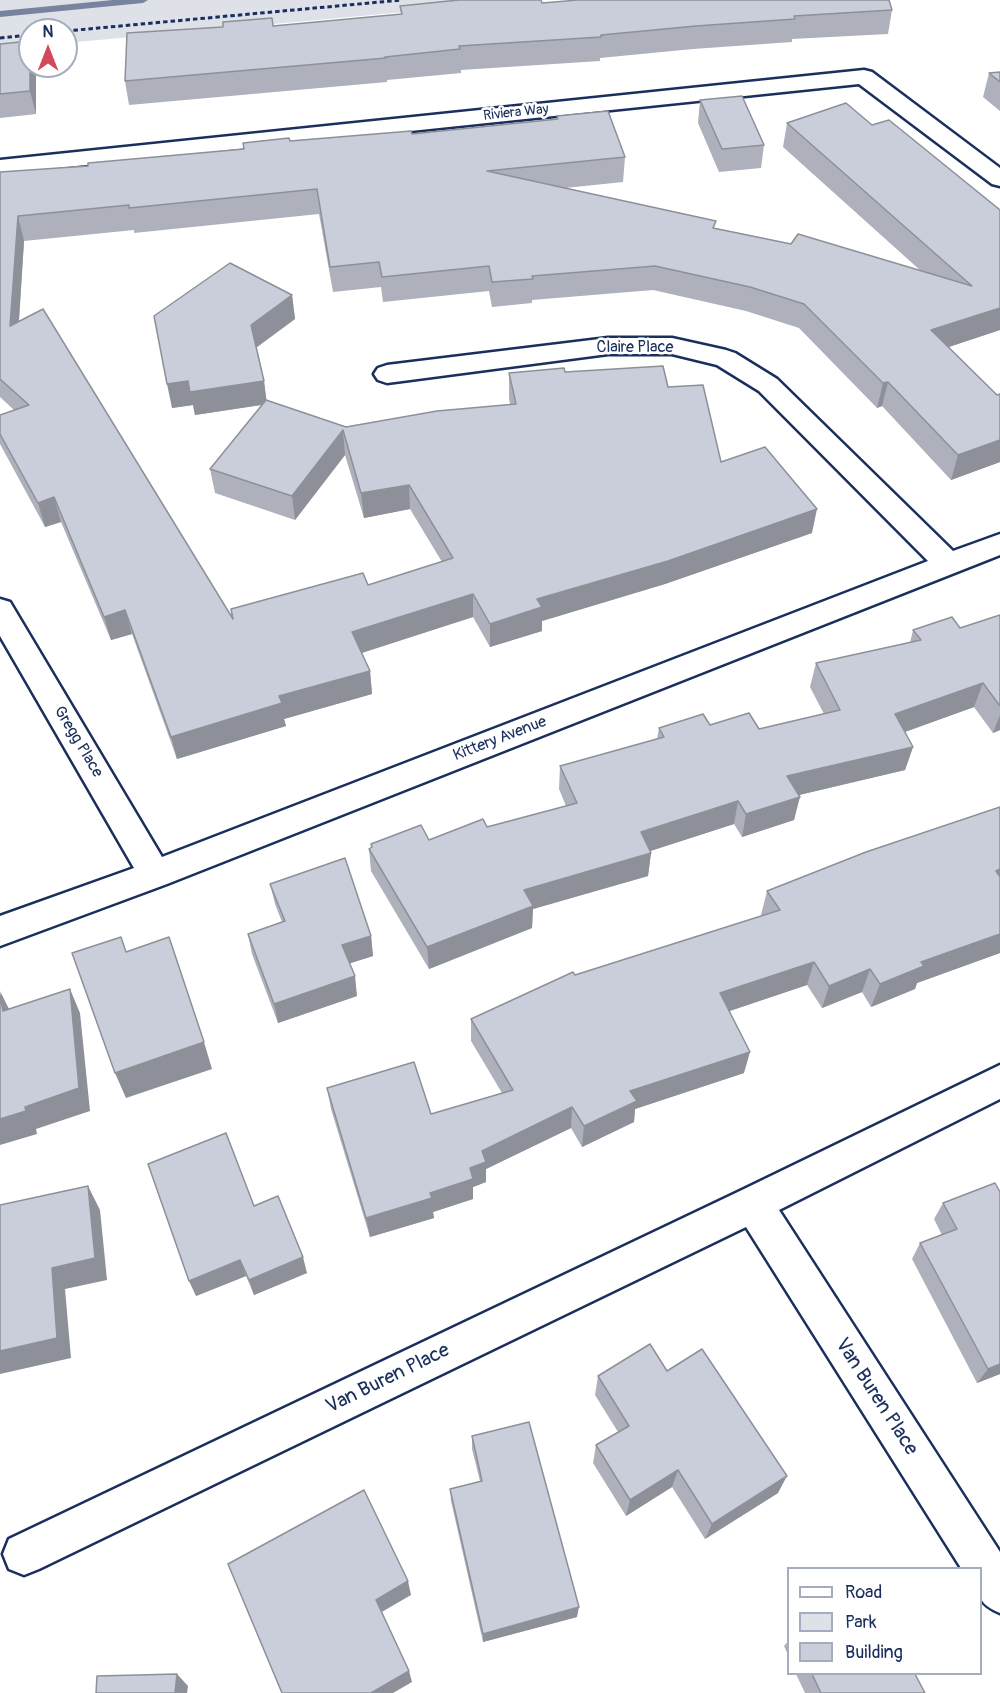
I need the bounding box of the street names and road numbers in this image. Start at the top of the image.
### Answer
street label: Riviera Way [482,101,550,125]
street label: Claire Place [597,338,673,358]
street label: Gregg Place [49,703,107,781]
street label: Kittery Avenue [451,712,549,766]
street label: Van Buren Place [829,1334,923,1460]
street label: Van Buren Place [322,1339,454,1419]

